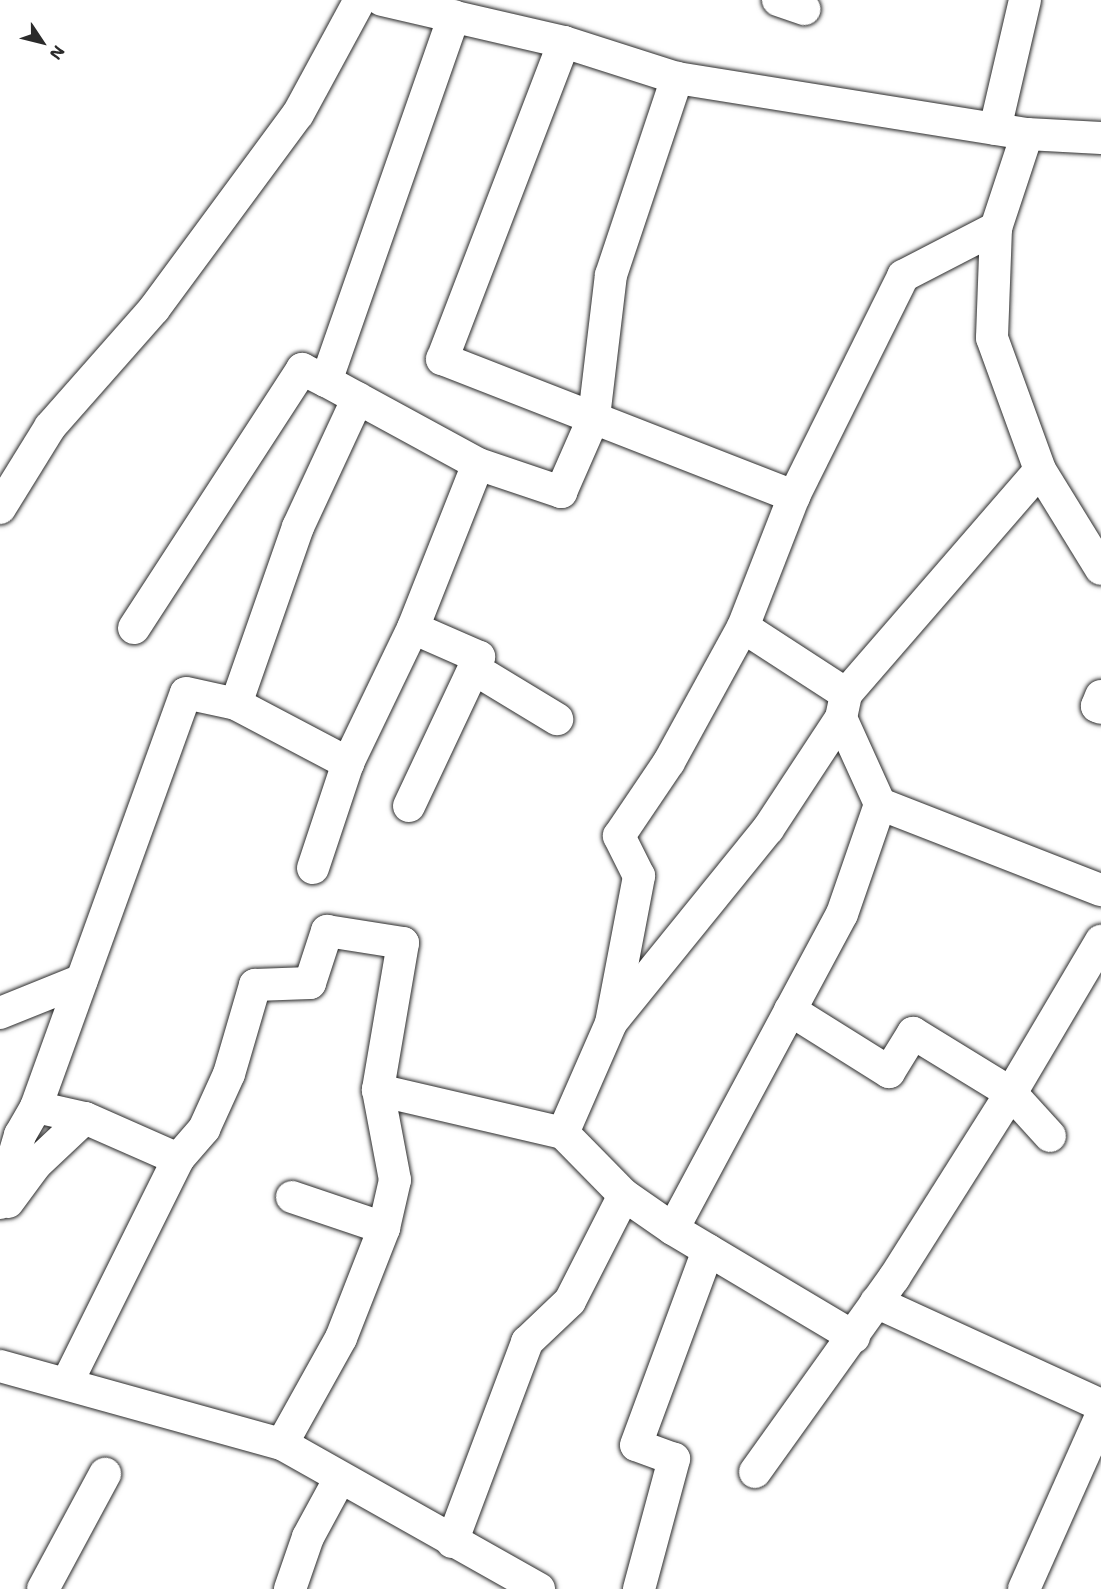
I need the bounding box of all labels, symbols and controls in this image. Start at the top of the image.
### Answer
north arrow [12,12,72,72]
text: N [45,41,69,64]

